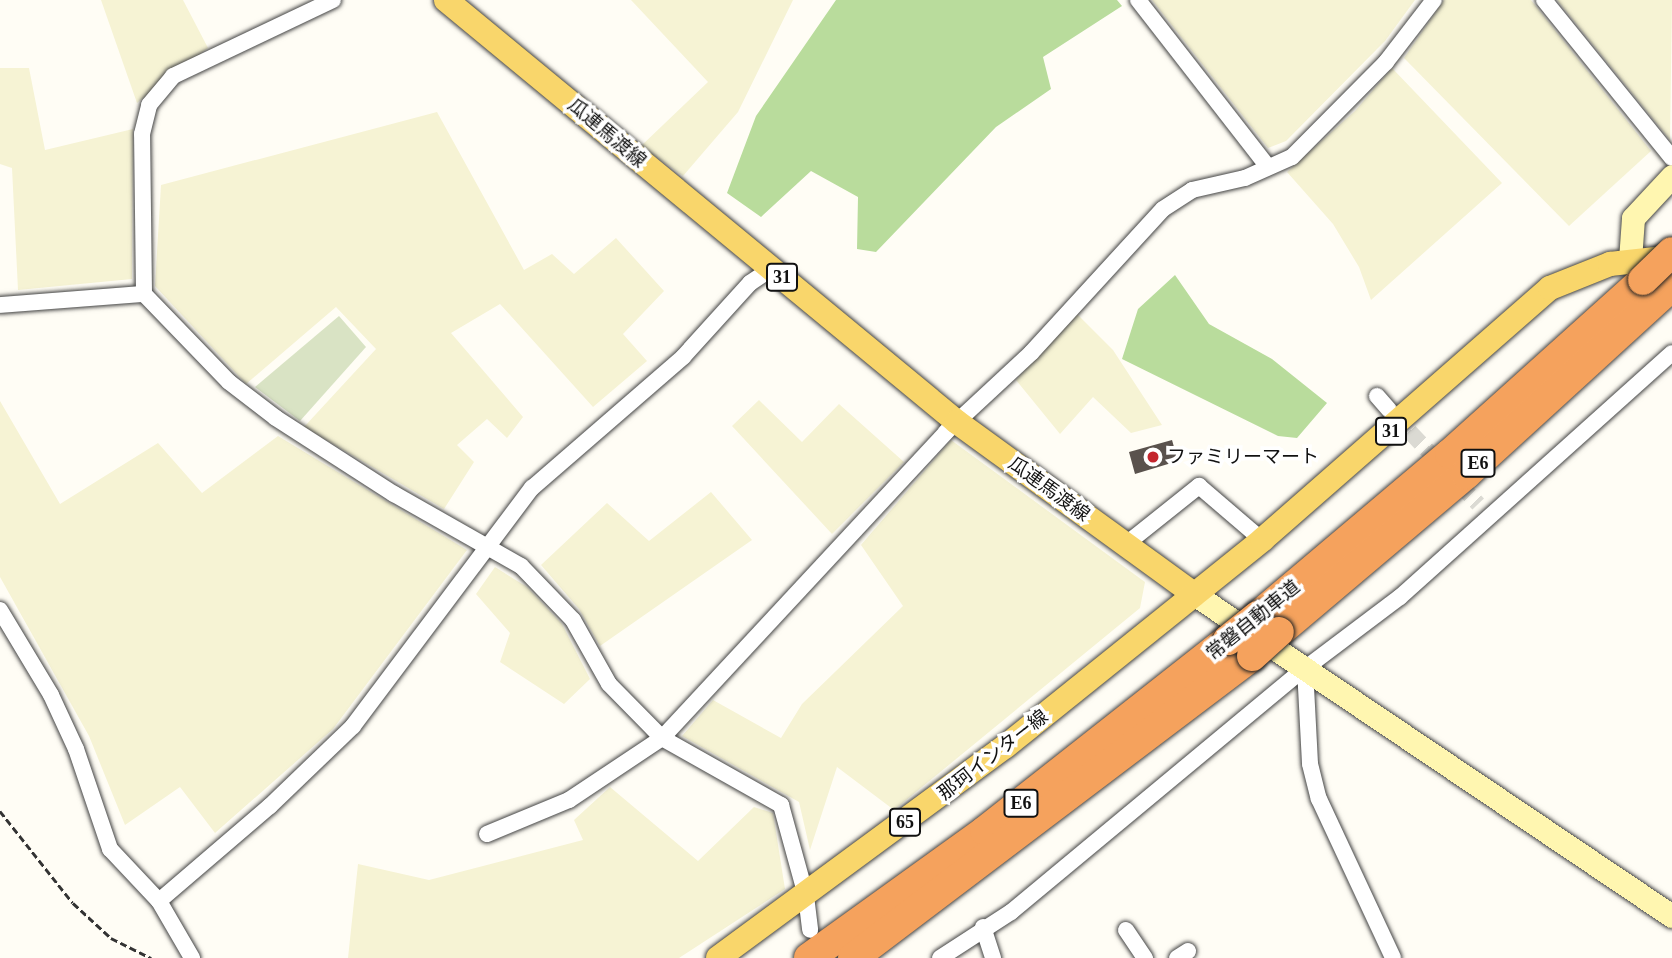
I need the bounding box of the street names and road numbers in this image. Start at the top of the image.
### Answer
street label: 瓜連馬渡線 [563,94,651,172]
road number: 31 [764,262,800,292]
road number: 31 [1374,416,1408,446]
road number: E6 [1459,448,1497,477]
street label: 瓜連馬渡線 [1004,452,1094,526]
street label: 常磐自動車道 [1202,575,1304,665]
street label: 那珂インター線 [934,705,1052,805]
road number: E6 [1002,788,1040,818]
road number: 65 [888,808,922,836]

